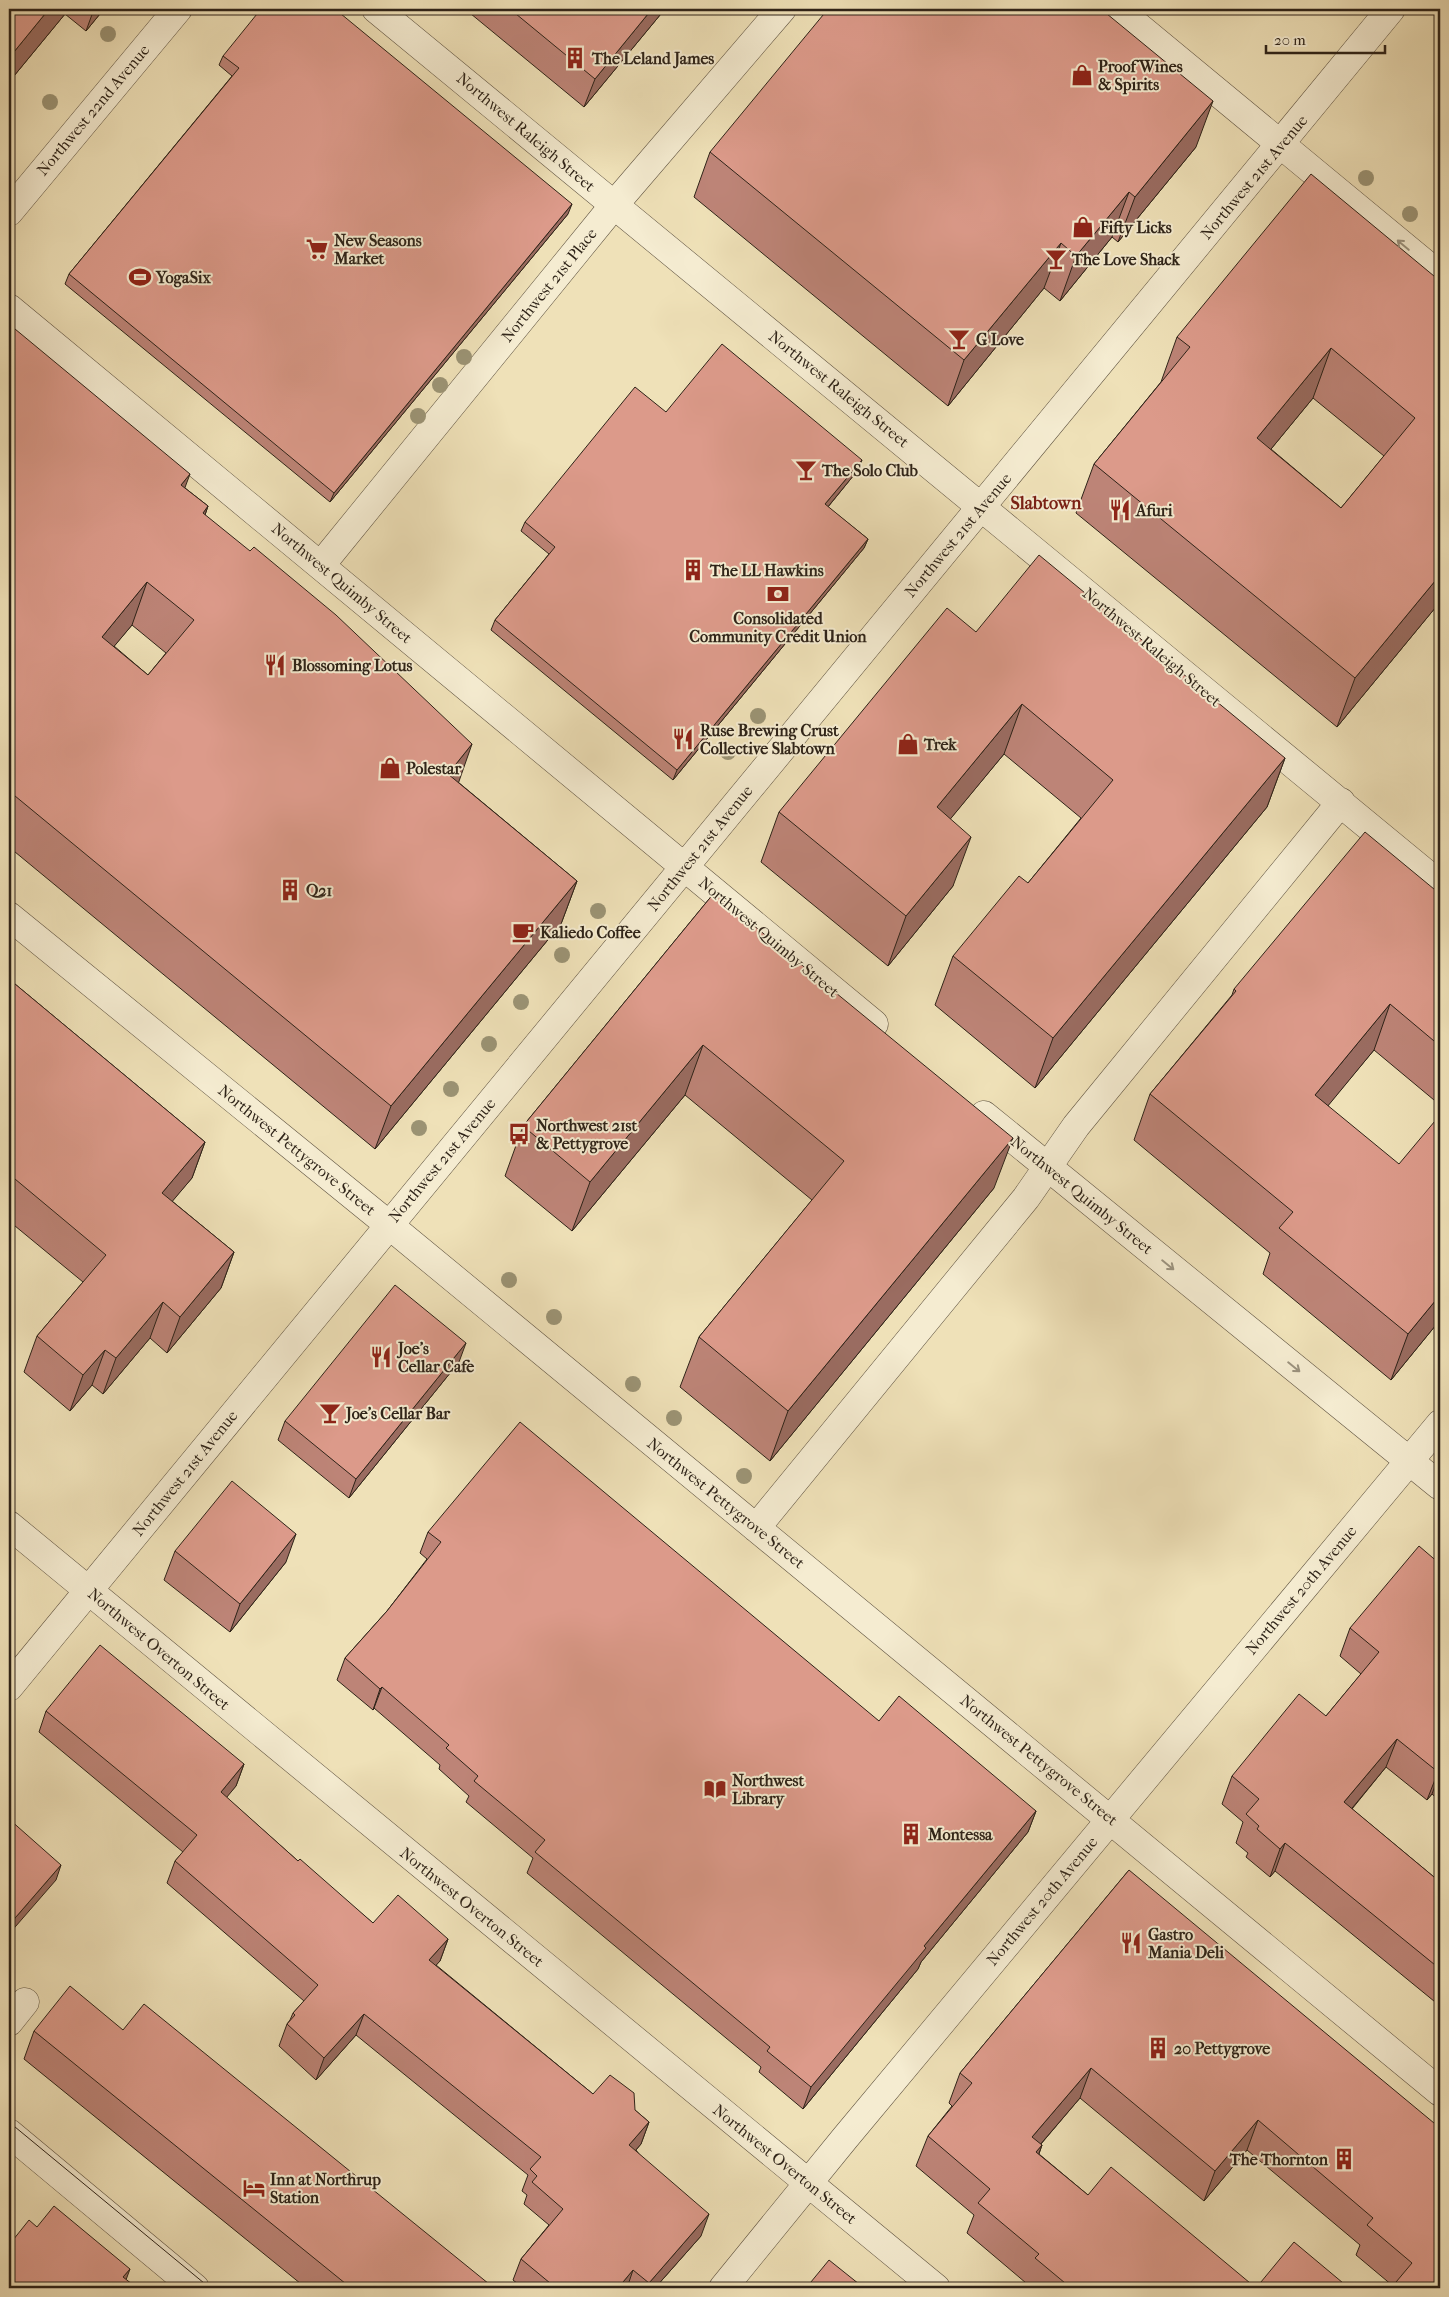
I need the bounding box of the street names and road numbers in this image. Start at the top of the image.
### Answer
street label: Northwest 22nd Avenue [33,41,153,179]
street label: Northwest Raleigh Street [453,68,599,196]
street label: Northwest 21st Avenue [1196,111,1312,243]
street label: Northwest 21st Place [497,224,601,346]
street label: Northwest Raleigh Street [765,327,913,452]
street label: Northwest 21st Avenue [900,469,1016,601]
street label: Northwest Quimby Street [268,519,416,647]
street label: Northwest Raleigh Street [1079,583,1225,711]
street label: Northwest 21st Avenue [643,781,757,915]
street label: Northwest Quimby Street [695,873,843,1001]
street label: Northwest Pettygrove Street [214,1081,380,1220]
street label: Northwest 21st Avenue [384,1094,500,1226]
street label: Northwest Quimby Street [1007,1132,1157,1258]
street label: Northwest 21st Avenue [128,1406,242,1540]
street label: Northwest Pettygrove Street [643,1434,809,1573]
street label: Northwest 20th Avenue [1242,1522,1361,1658]
street label: Northwest Overton Street [84,1584,234,1714]
street label: Northwest Pettygrove Street [956,1691,1122,1830]
street label: Northwest 20th Avenue [983,1833,1102,1969]
street label: Northwest Overton Street [396,1843,548,1971]
street label: Northwest Overton Street [709,2100,861,2228]

